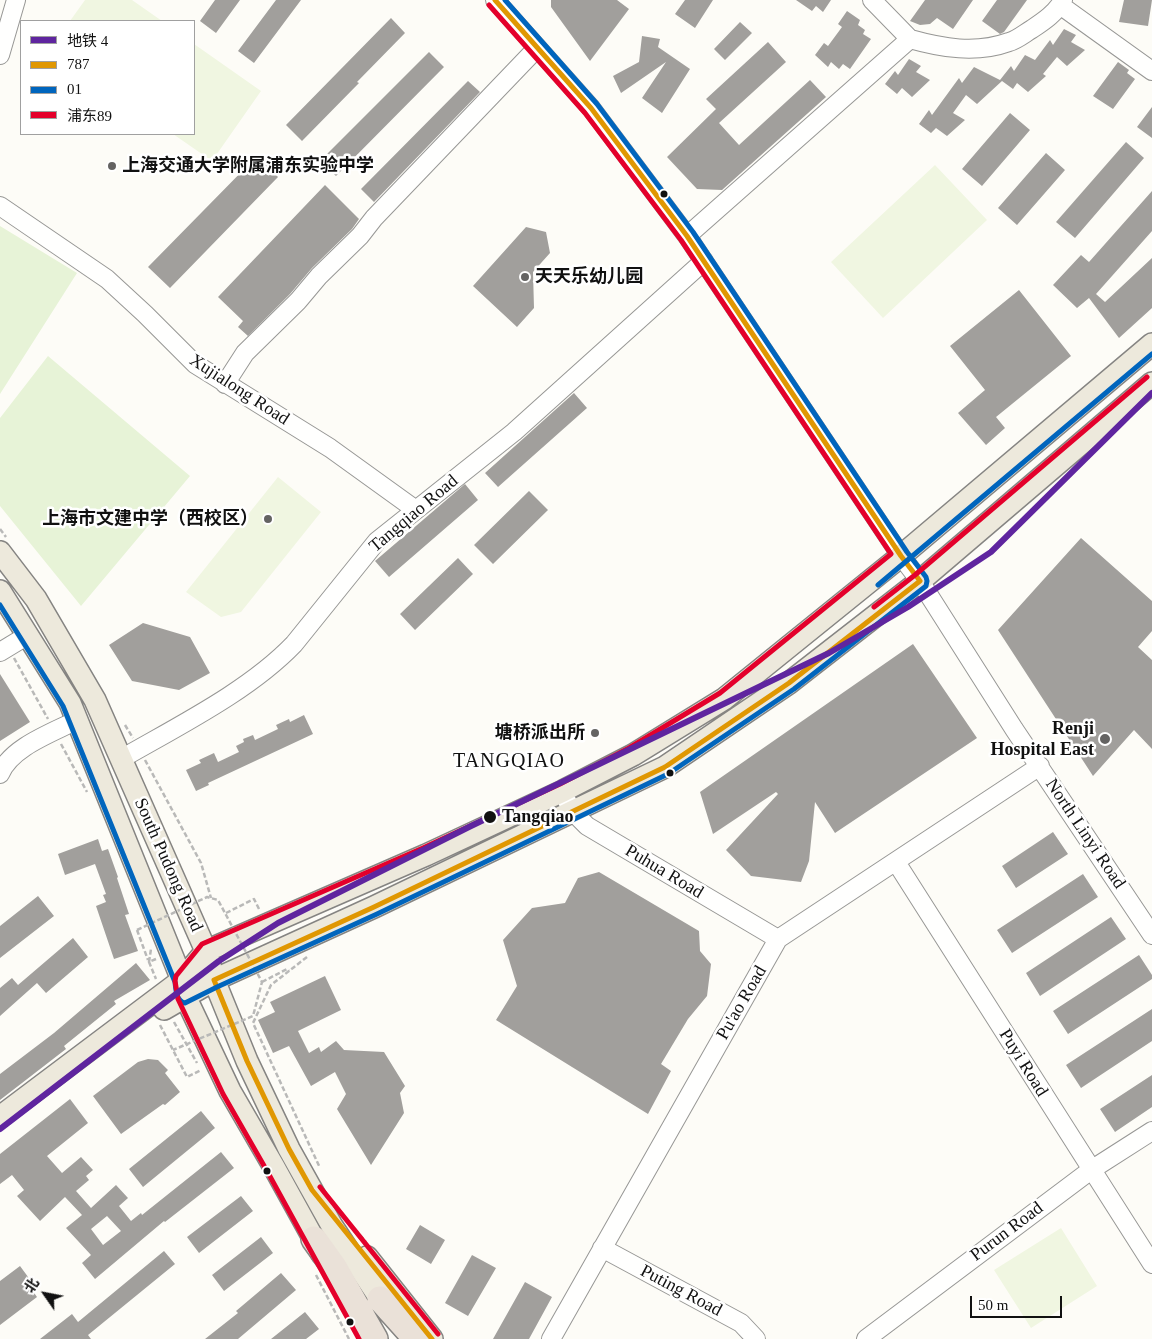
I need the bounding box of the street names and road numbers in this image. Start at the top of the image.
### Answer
street label: Xujialong Road [185,350,293,430]
street label: Tangqiao Road [365,471,463,557]
street label: North Linyi Road [1040,775,1130,893]
street label: South Pudong Road [129,795,207,935]
street label: Puhua Road [621,840,707,904]
street label: Pu'ao Road [712,962,772,1044]
street label: Puyi Road [994,1025,1052,1101]
street label: Purun Road [966,1198,1048,1266]
street label: Puting Road [636,1260,726,1322]

